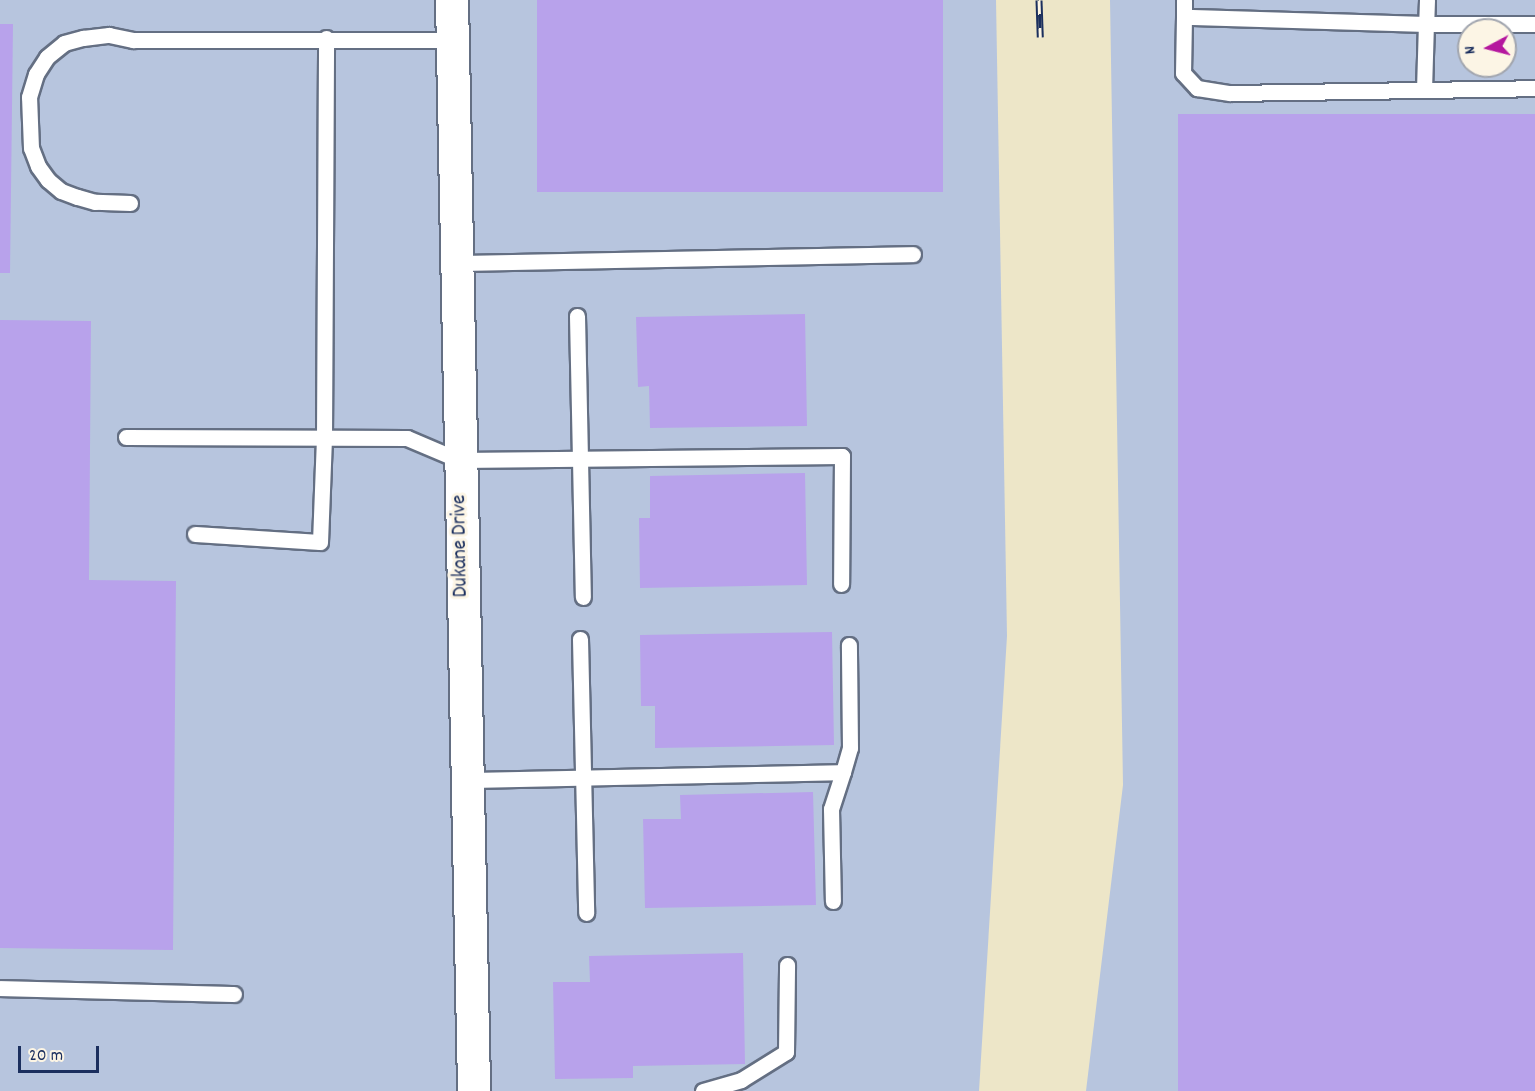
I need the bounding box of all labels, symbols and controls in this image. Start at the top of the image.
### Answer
north arrow [1457,18,1517,78]
text: N [1459,45,1483,55]
street label: Dukane Drive [448,495,474,597]
scale bar [21,1034,102,1072]
text: 20 m [29,1044,63,1069]

